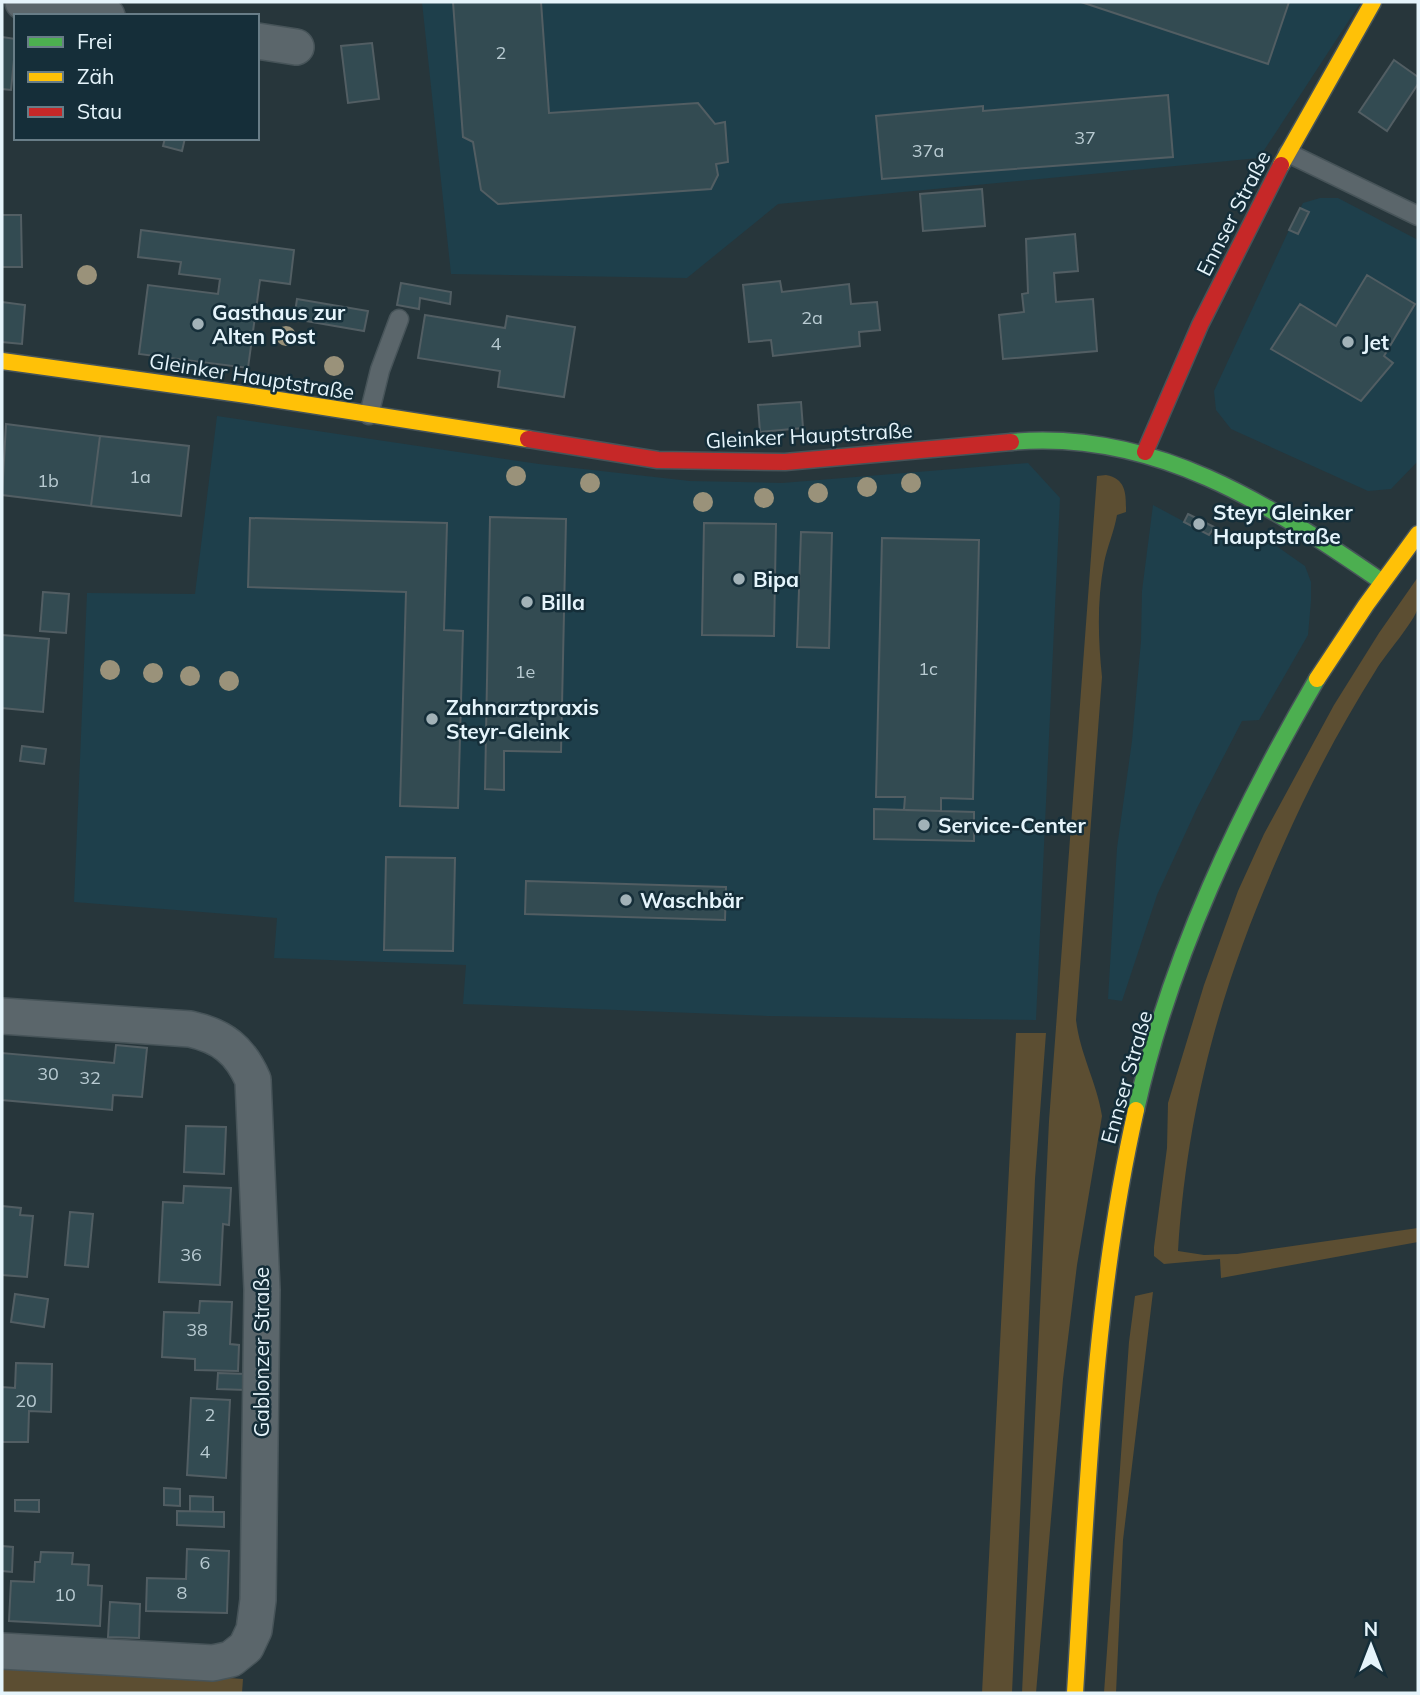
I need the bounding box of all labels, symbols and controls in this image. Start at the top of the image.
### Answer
legend [14,14,259,140]
text: Frei [77,28,113,54]
house number: 2 [496,41,506,64]
text: Zäh [77,63,114,89]
text: Stau [77,98,122,124]
house number: 37 [1074,126,1096,149]
house number: 37a [912,139,944,162]
street label: Ennser Straße [1190,146,1276,280]
place label: Gasthaus zur Alten Post [212,299,346,349]
house number: 2a [801,306,823,329]
marker: Gasthaus zur Alten Post [190,316,206,332]
place label: Jet [1362,329,1389,355]
house number: 4 [491,332,502,355]
marker: Jet [1340,334,1356,350]
street label: Gleinker Hauptstraße [148,347,356,405]
street label: Gleinker Hauptstraße [705,417,913,453]
house number: 1a [129,465,151,488]
house number: 1b [37,469,59,492]
place label: Steyr Gleinker Hauptstraße [1213,499,1354,549]
marker: Steyr Gleinker Hauptstraße [1191,516,1207,532]
place label: Bipa [753,566,799,592]
marker: Bipa [731,571,747,587]
place label: Billa [541,589,585,615]
marker: Billa [519,594,535,610]
house number: 1c [918,657,938,680]
house number: 1e [515,660,535,683]
place label: Zahnarztpraxis Steyr-Gleink [446,694,599,744]
marker: Zahnarztpraxis Steyr-Gleink [424,711,440,727]
place label: Service-Center [938,812,1086,838]
marker: Service-Center [916,817,932,833]
place label: Waschbär [640,887,744,913]
marker: Waschbär [618,892,634,908]
street label: Ennser Straße [1095,1007,1157,1147]
house number: 30 [37,1062,59,1085]
house number: 32 [79,1066,101,1089]
house number: 36 [180,1243,202,1266]
street label: Gablonzer Straße [248,1267,274,1437]
house number: 38 [186,1318,208,1341]
house number: 20 [15,1389,37,1412]
house number: 2 [205,1403,215,1426]
house number: 4 [200,1440,211,1463]
house number: 6 [200,1551,210,1574]
house number: 8 [177,1581,187,1604]
house number: 10 [54,1583,76,1606]
north arrow [1336,1611,1406,1681]
text: N [1364,1617,1378,1641]

